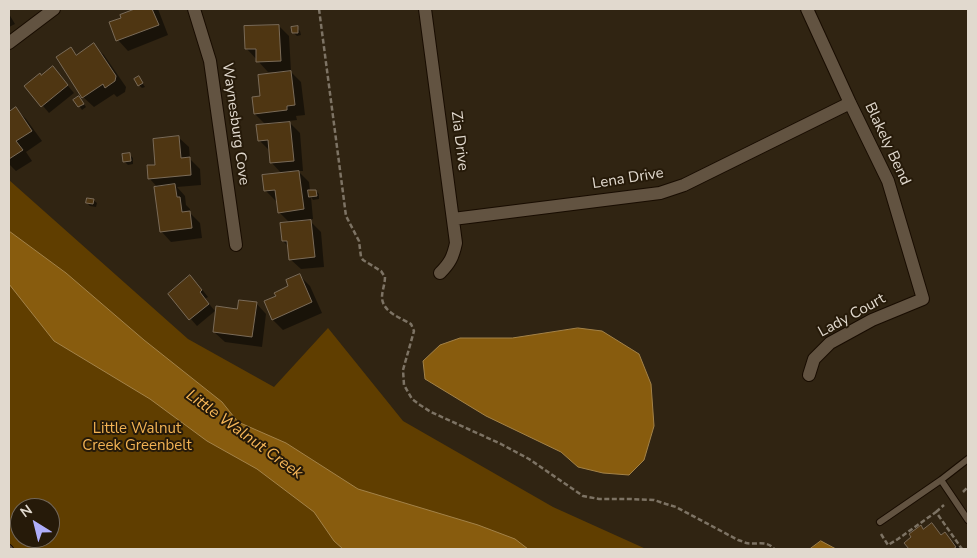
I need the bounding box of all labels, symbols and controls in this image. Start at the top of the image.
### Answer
street label: Waynesburg Cove [217,62,253,186]
street label: Blakely Bend [860,100,914,188]
street label: Zia Drive [446,110,472,172]
street label: Lena Drive [591,164,665,194]
street label: Lady Court [815,290,889,342]
water label: Little Walnut Creek [182,386,306,484]
park label: Little Walnut Creek Greenbelt [82,420,192,455]
north arrow [10,498,60,548]
text: N [17,501,36,522]

